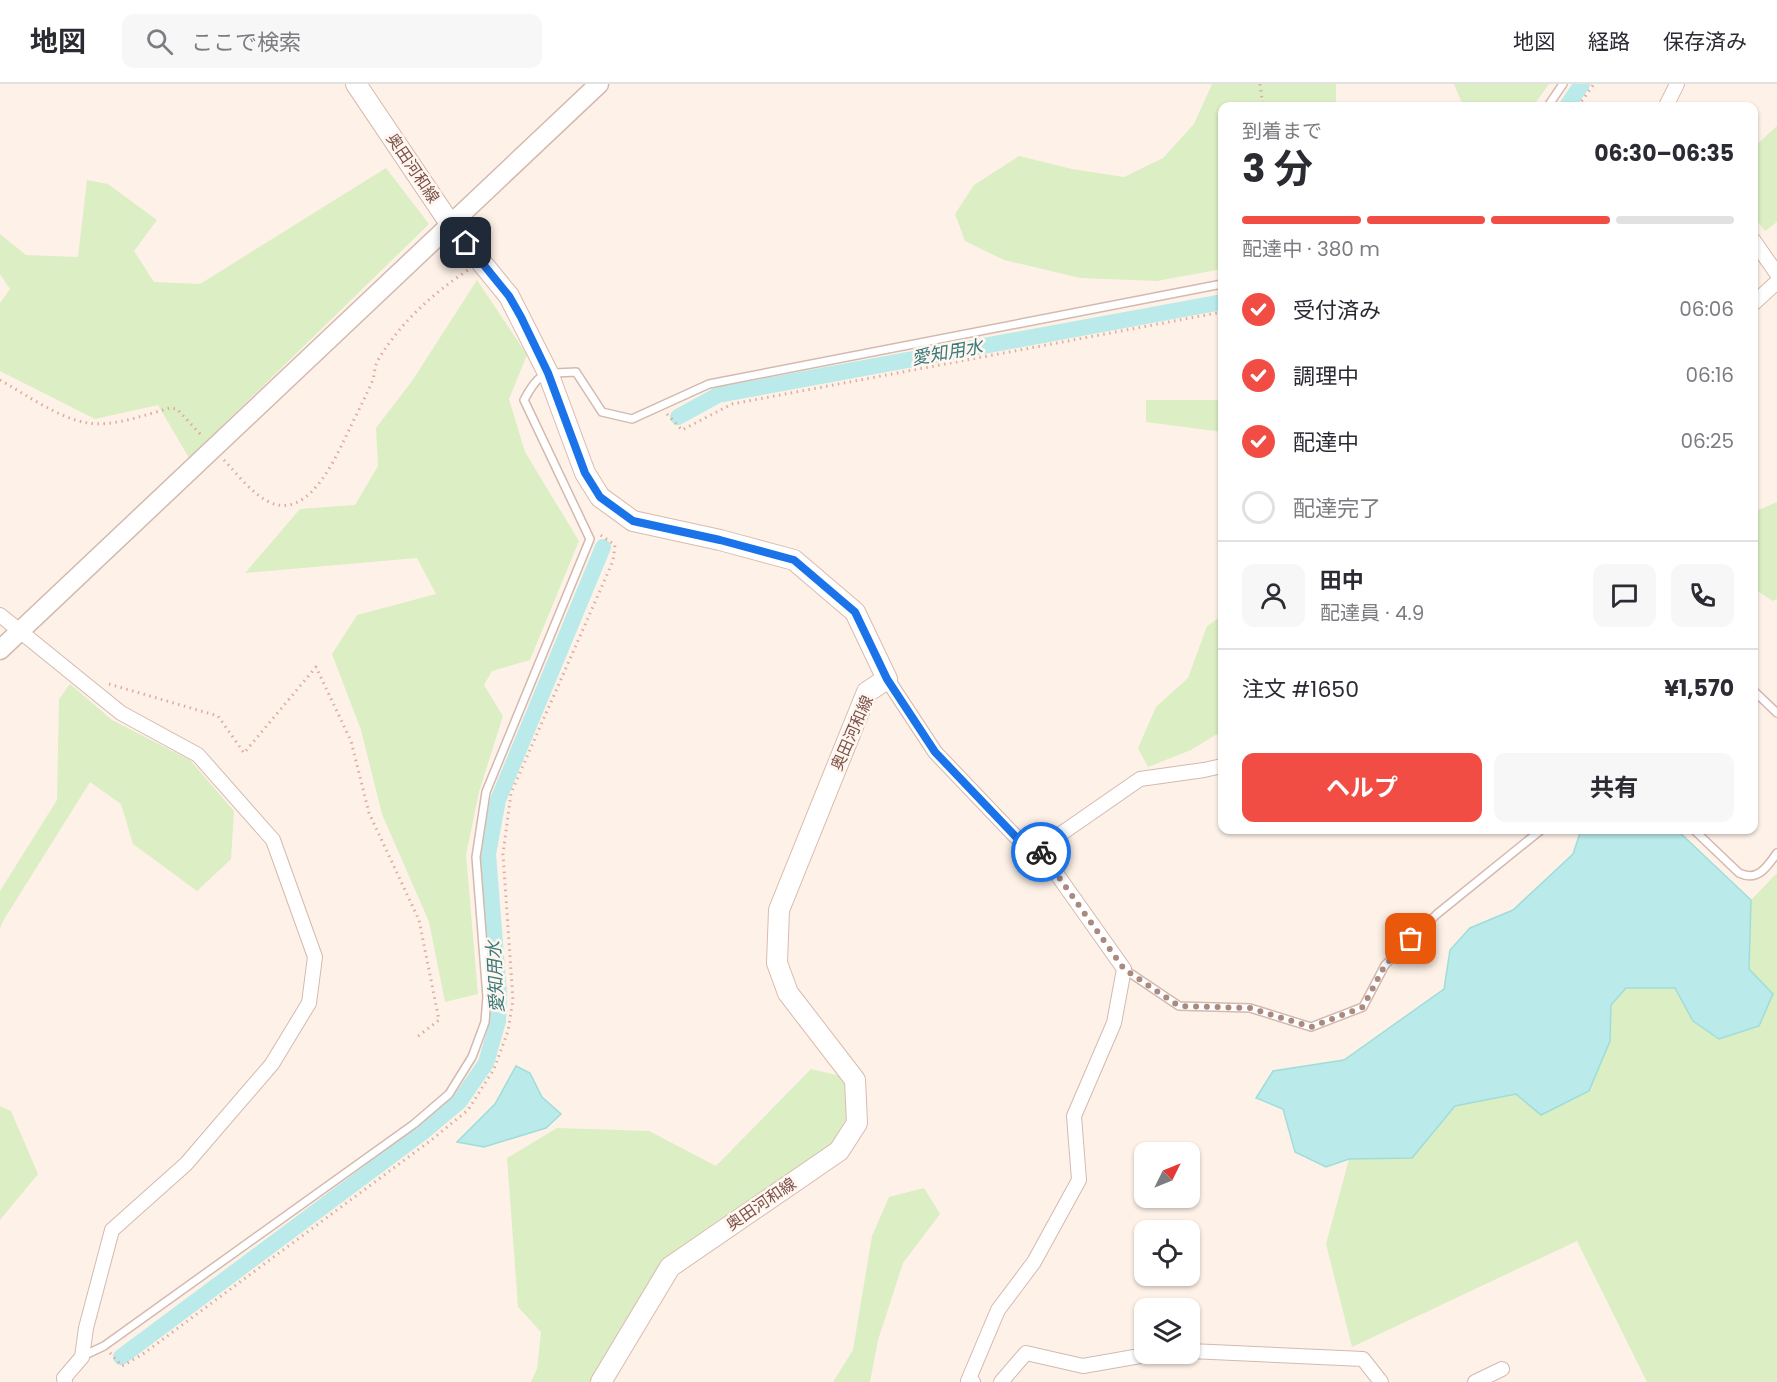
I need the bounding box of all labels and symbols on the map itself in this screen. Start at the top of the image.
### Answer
street label: 奥田河和線 [381,128,445,208]
pin [440,217,491,268]
water label: 愛知用水 [909,333,987,371]
street label: 奥田河和線 [825,692,879,774]
courier [1011,822,1071,882]
pin [1385,913,1436,964]
water label: 愛知用水 [481,938,509,1014]
north arrow [1134,1142,1200,1208]
street label: 奥田河和線 [721,1172,801,1236]

